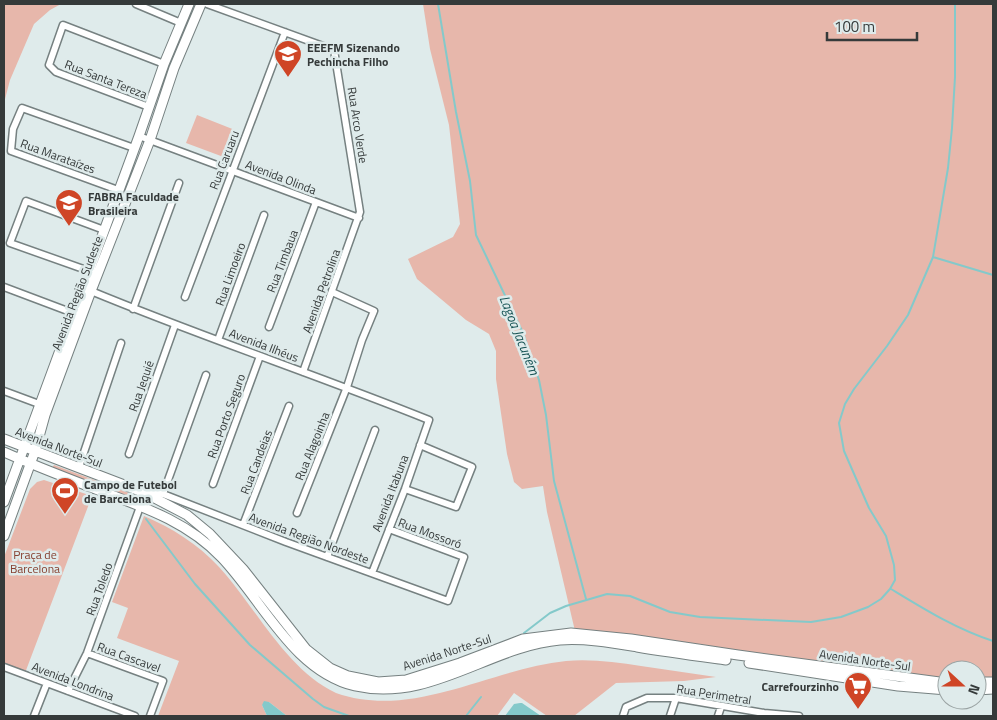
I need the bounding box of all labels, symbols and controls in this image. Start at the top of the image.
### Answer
scale bar [827,10,917,42]
text: 100 m [834,15,875,38]
place label: EEEFM Sizenando Pechincha Filho [307,38,400,71]
school or university icon: EEEFM Sizenando Pechincha Filho [273,39,303,78]
street label: Rua Santa Tereza [62,55,150,103]
street label: Rua Arco Verde [343,86,373,164]
street label: Rua Caruaru [204,128,244,192]
street label: Rua Marataízes [18,134,99,179]
street label: Avenida Olinda [243,155,319,199]
place label: FABRA Faculdade Brasileira [88,187,179,220]
school or university icon: FABRA Faculdade Brasileira [54,188,84,227]
street label: Rua Timbaua [261,227,303,295]
street label: Avenida Região Sudeste [46,233,108,353]
street label: Rua Limoeiro [210,240,250,308]
street label: Avenida Petrolina [297,246,345,336]
water label: Lagoa Jacuném [495,292,546,379]
street label: Avenida Ilhéus [227,323,302,367]
street label: Rua Jequié [123,358,159,414]
street label: Rua Porto Seguro [202,371,250,461]
street label: Rua Alagoinha [290,409,334,483]
street label: Avenida Norte-Sul [13,422,105,472]
street label: Rua Candeias [235,426,277,497]
street label: Avenida Itabuna [367,452,413,534]
place label: Campo de Futebol de Barcelona [84,475,177,508]
sports icon: Campo de Futebol de Barcelona [50,476,80,515]
street label: Avenida Região Nordeste [246,507,372,569]
street label: Rua Mossoró [395,513,465,553]
park label: Praça de Barcelona [10,545,60,578]
street label: Rua Toledo [81,560,117,618]
street label: Avenida Norte-Sul [400,629,494,675]
street label: Rua Cascavel [95,637,163,677]
street label: Avenida Norte-Sul [818,644,912,676]
street label: Avenida Londrina [29,657,117,705]
north arrow [937,660,987,710]
supermarket icon: Carrefourzinho [843,671,873,710]
place label: Carrefourzinho [761,677,839,696]
street label: Rua Perimetral [675,679,753,709]
text: N [963,682,986,698]

